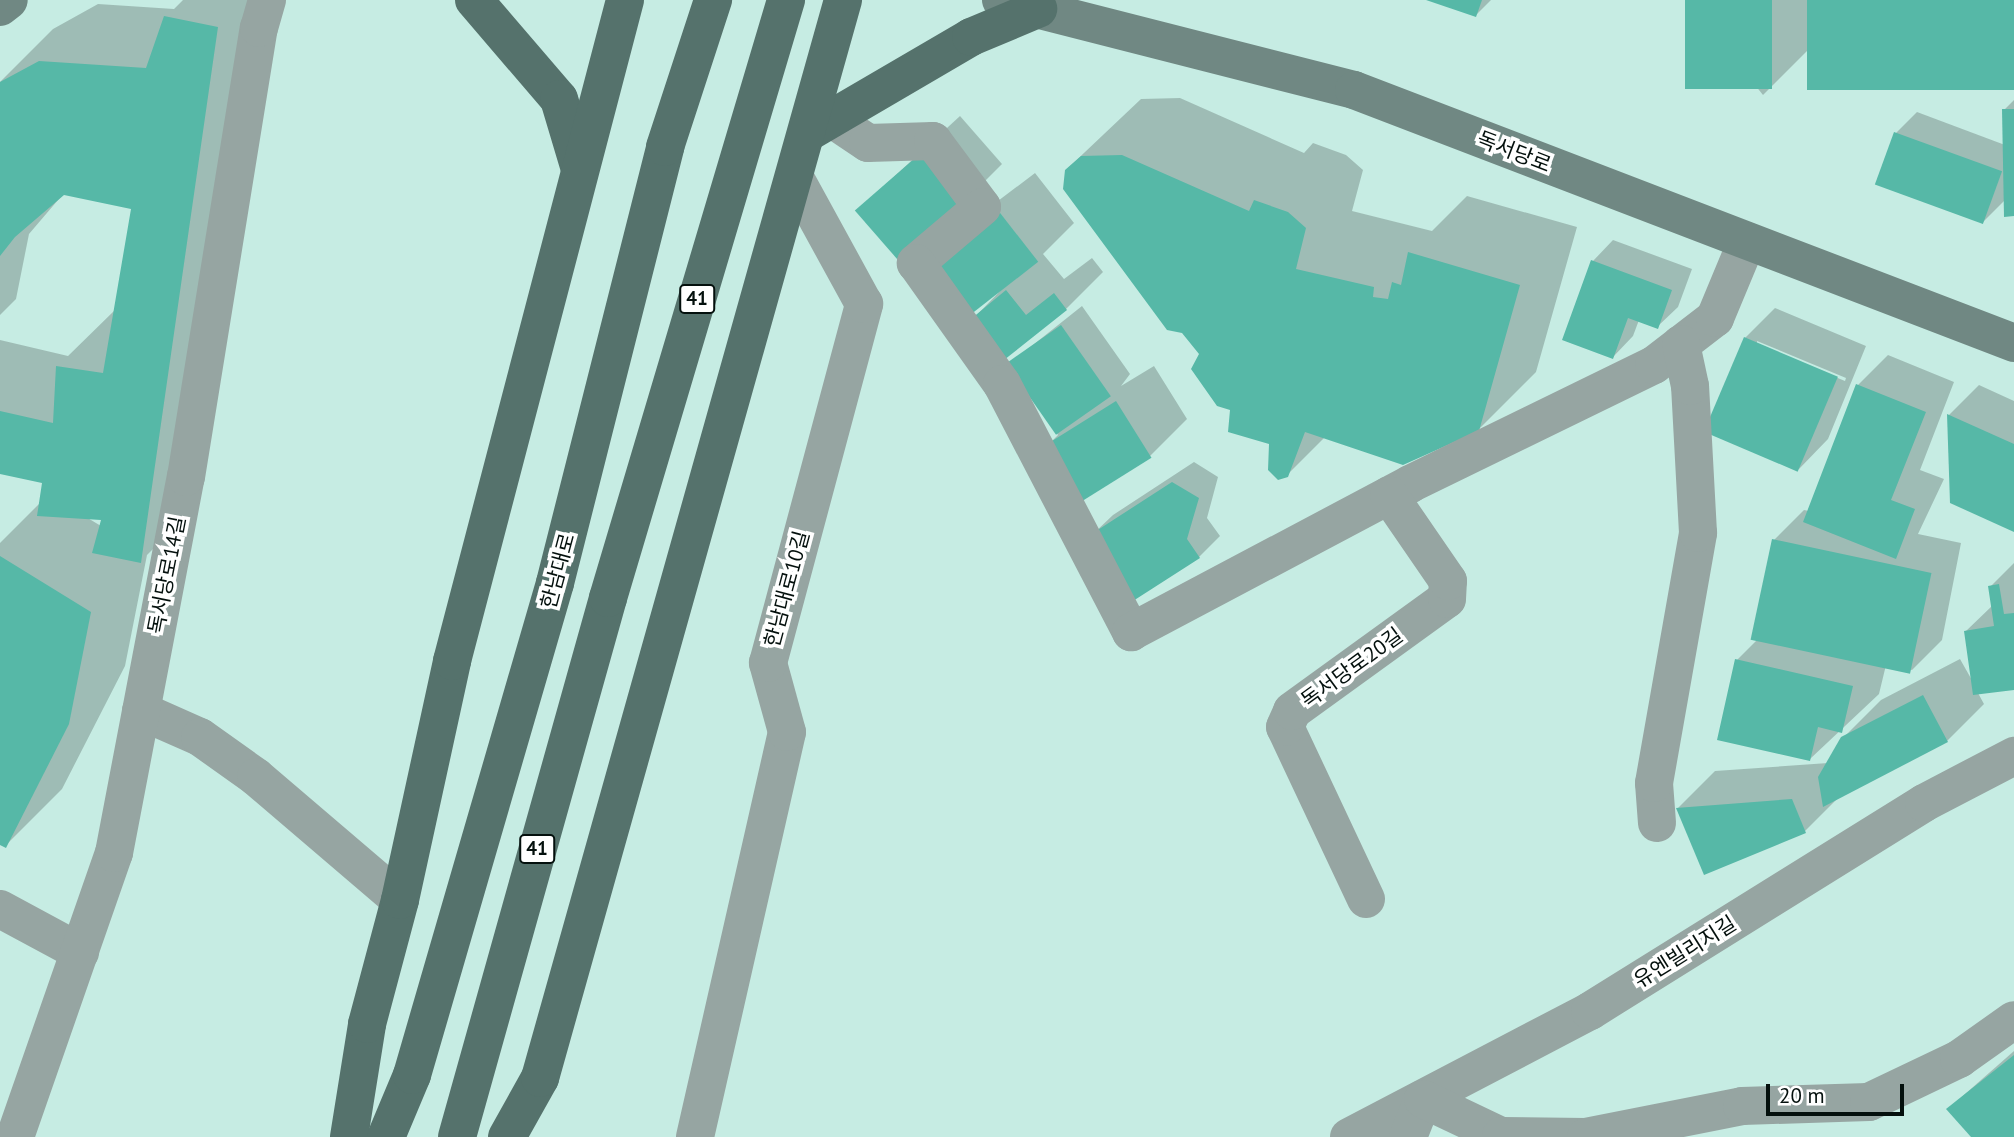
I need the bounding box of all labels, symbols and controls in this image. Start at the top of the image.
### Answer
street label: 독서당로 [1473,126,1555,178]
road number: 41 [678,284,716,314]
street label: 독서당로14길 [143,514,191,636]
street label: 한남대로10길 [759,528,815,650]
street label: 한남대로 [536,530,580,612]
street label: 독서당로20길 [1296,623,1408,713]
road number: 41 [518,834,556,864]
street label: 유엔빌리지길 [1629,911,1741,993]
scale bar [1769,1070,1907,1114]
text: 20 m [1779,1082,1825,1109]

